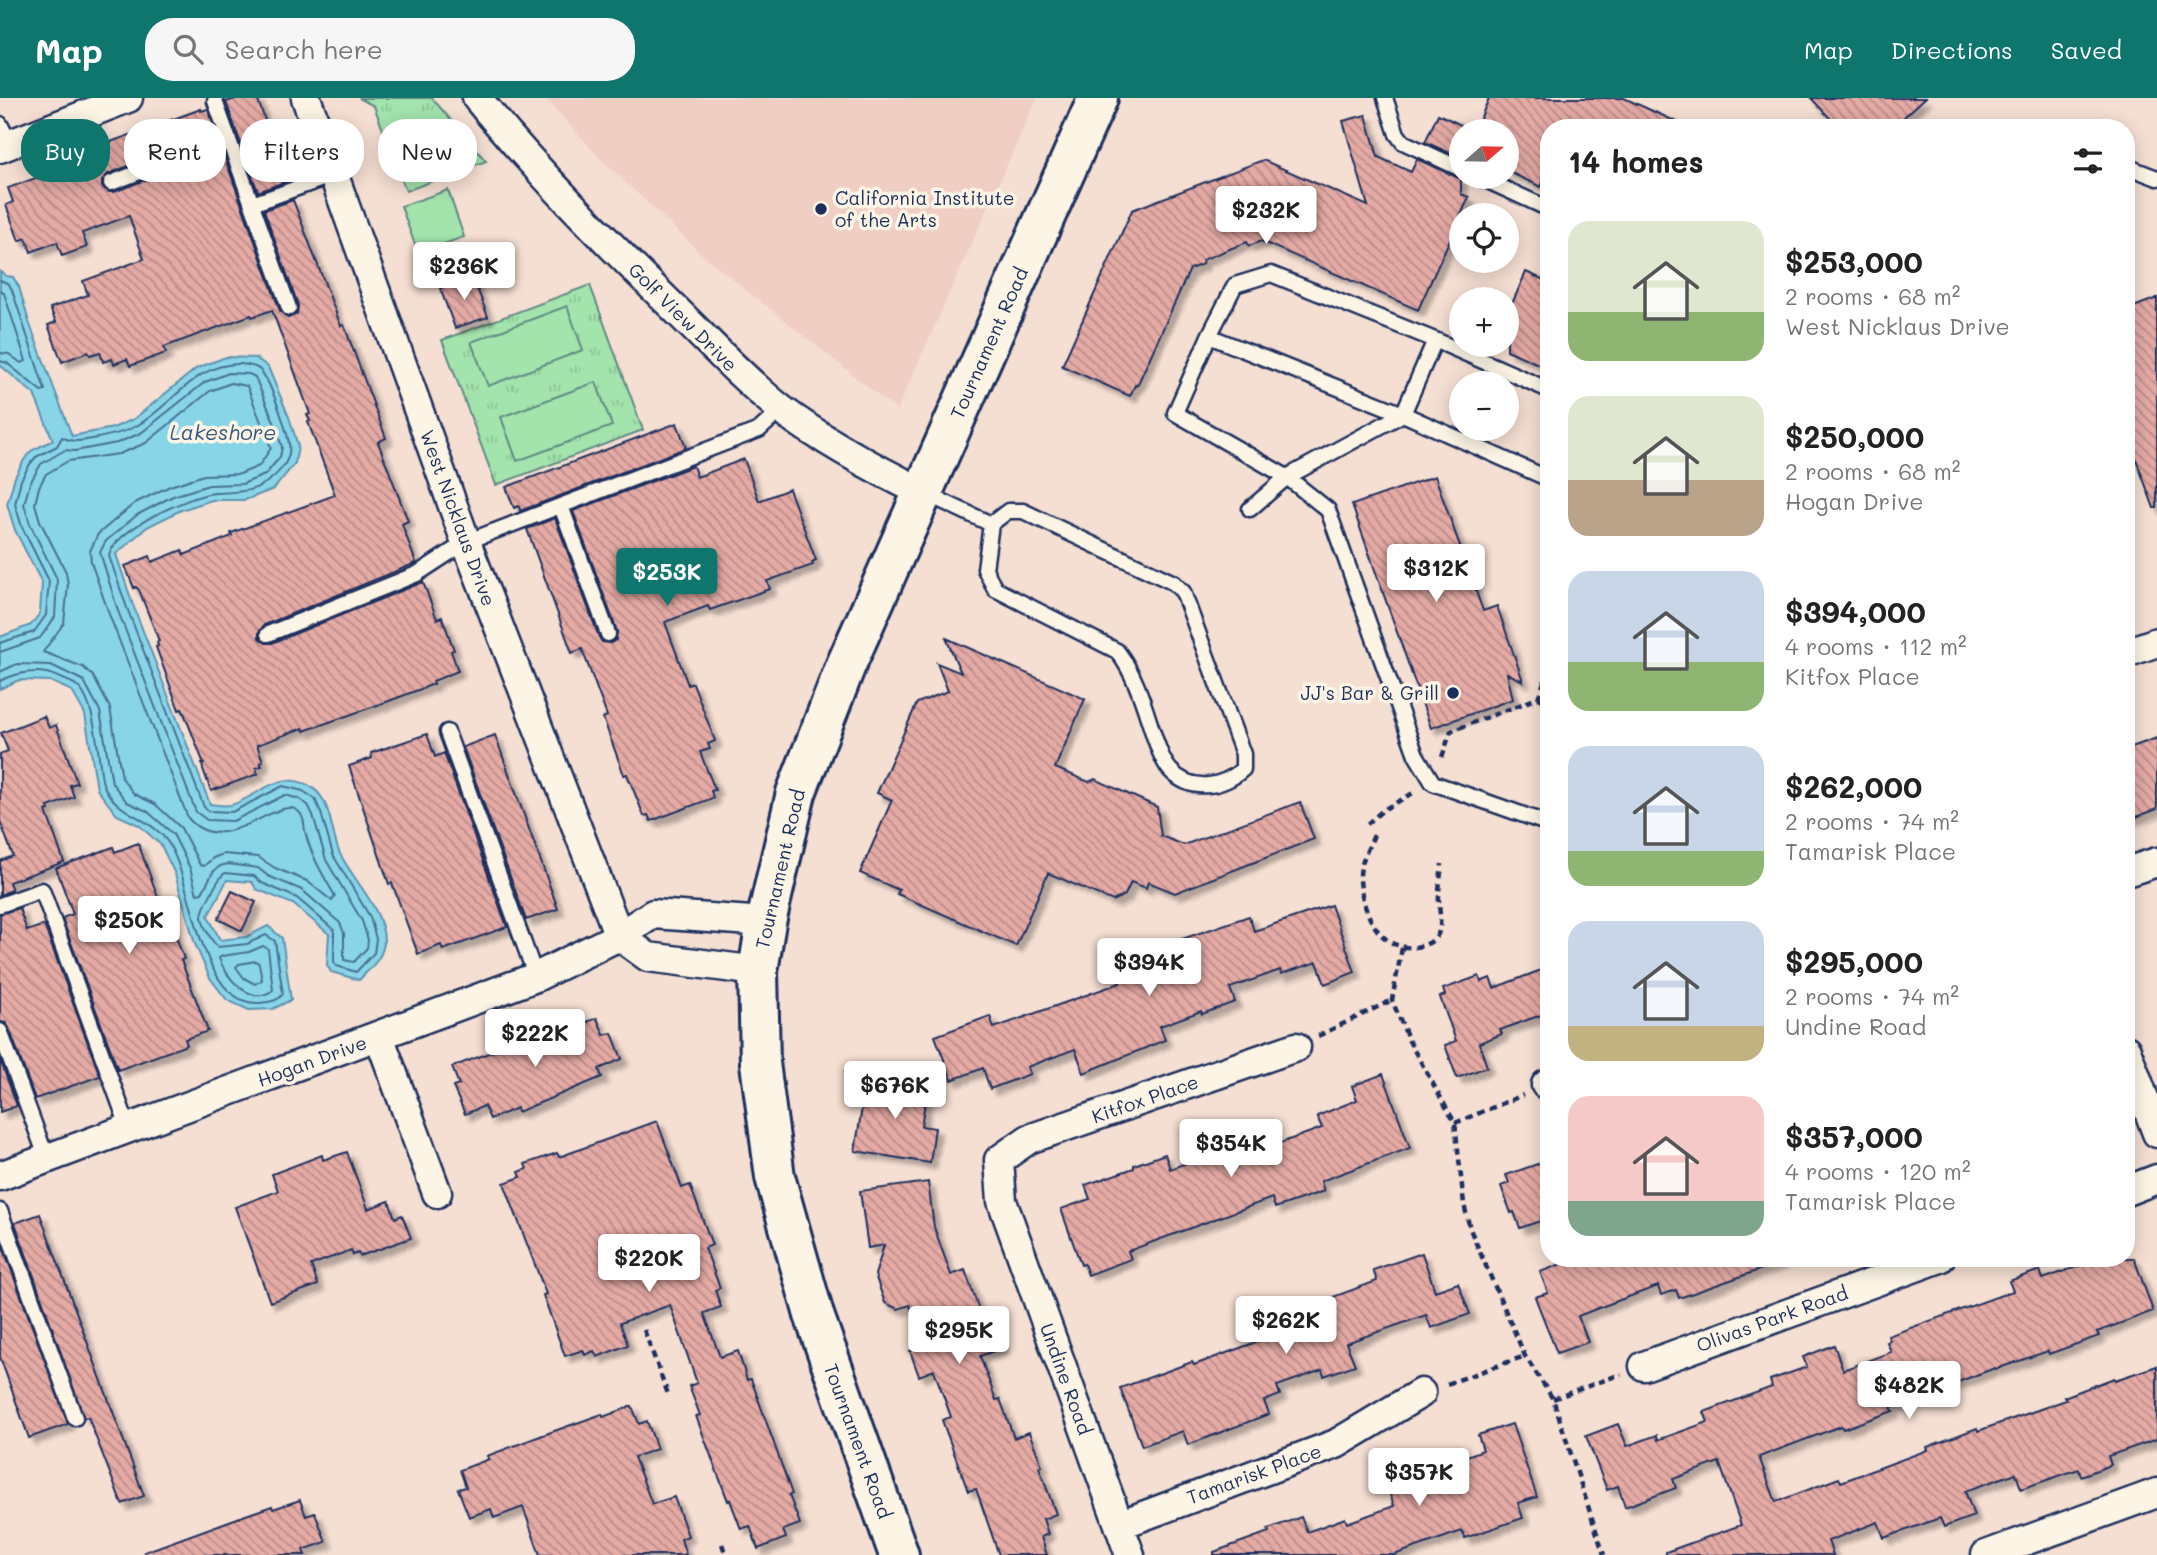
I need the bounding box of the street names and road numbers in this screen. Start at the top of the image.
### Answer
street label: Golf View Drive [623,257,743,377]
street label: Tournament Road [944,263,1033,422]
street label: West Nicklaus Drive [415,426,502,609]
street label: Tournament Road [749,786,810,951]
street label: Hogan Drive [254,1029,370,1092]
street label: Kitfox Place [1088,1069,1202,1128]
street label: Olivas Park Road [1693,1280,1851,1358]
street label: Undine Road [1035,1320,1098,1438]
street label: Tournament Road [819,1360,898,1522]
street label: Tamarisk Place [1183,1438,1324,1509]

